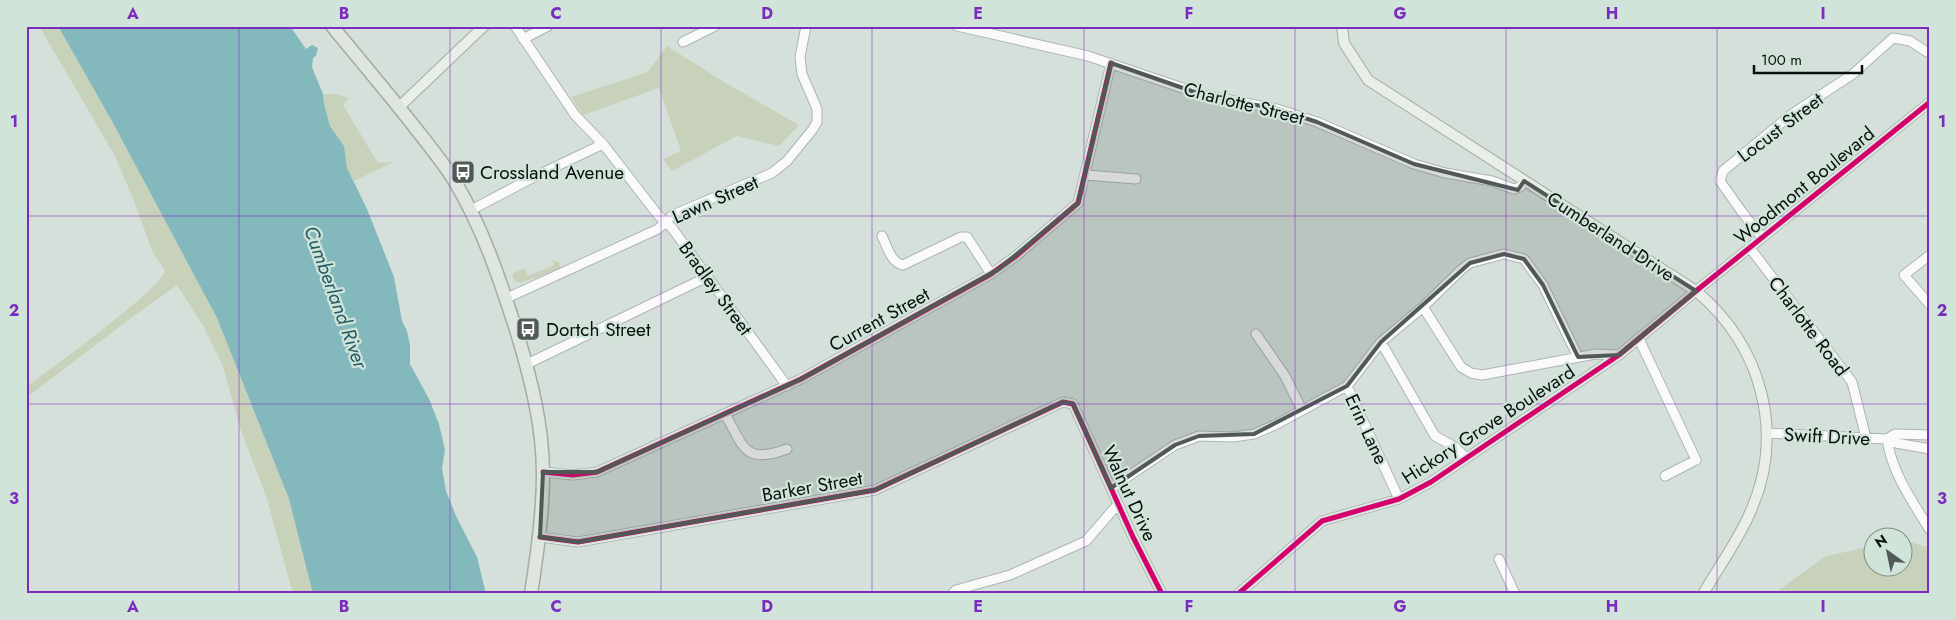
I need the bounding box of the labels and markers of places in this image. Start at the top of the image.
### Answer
bus stop icon: Crossland Avenue [450,159,476,185]
place label: Crossland Avenue [480,159,624,186]
bus stop icon: Dortch Street [515,316,541,342]
place label: Dortch Street [546,316,651,343]

